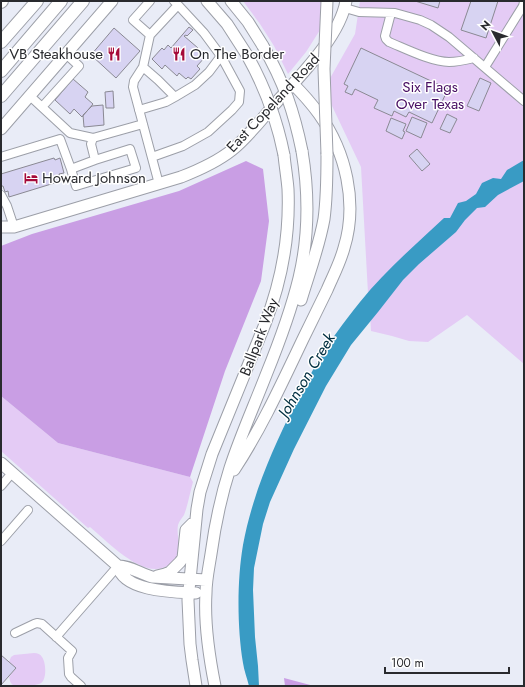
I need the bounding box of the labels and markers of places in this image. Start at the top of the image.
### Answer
place label: VB Steakhouse [9,43,103,65]
place label: On The Border [190,43,285,65]
restaurant icon: VB Steakhouse [106,46,122,62]
restaurant icon: On The Border [171,46,187,62]
place label: Howard Johnson [42,167,146,189]
hotel icon: Howard Johnson [23,170,39,186]

